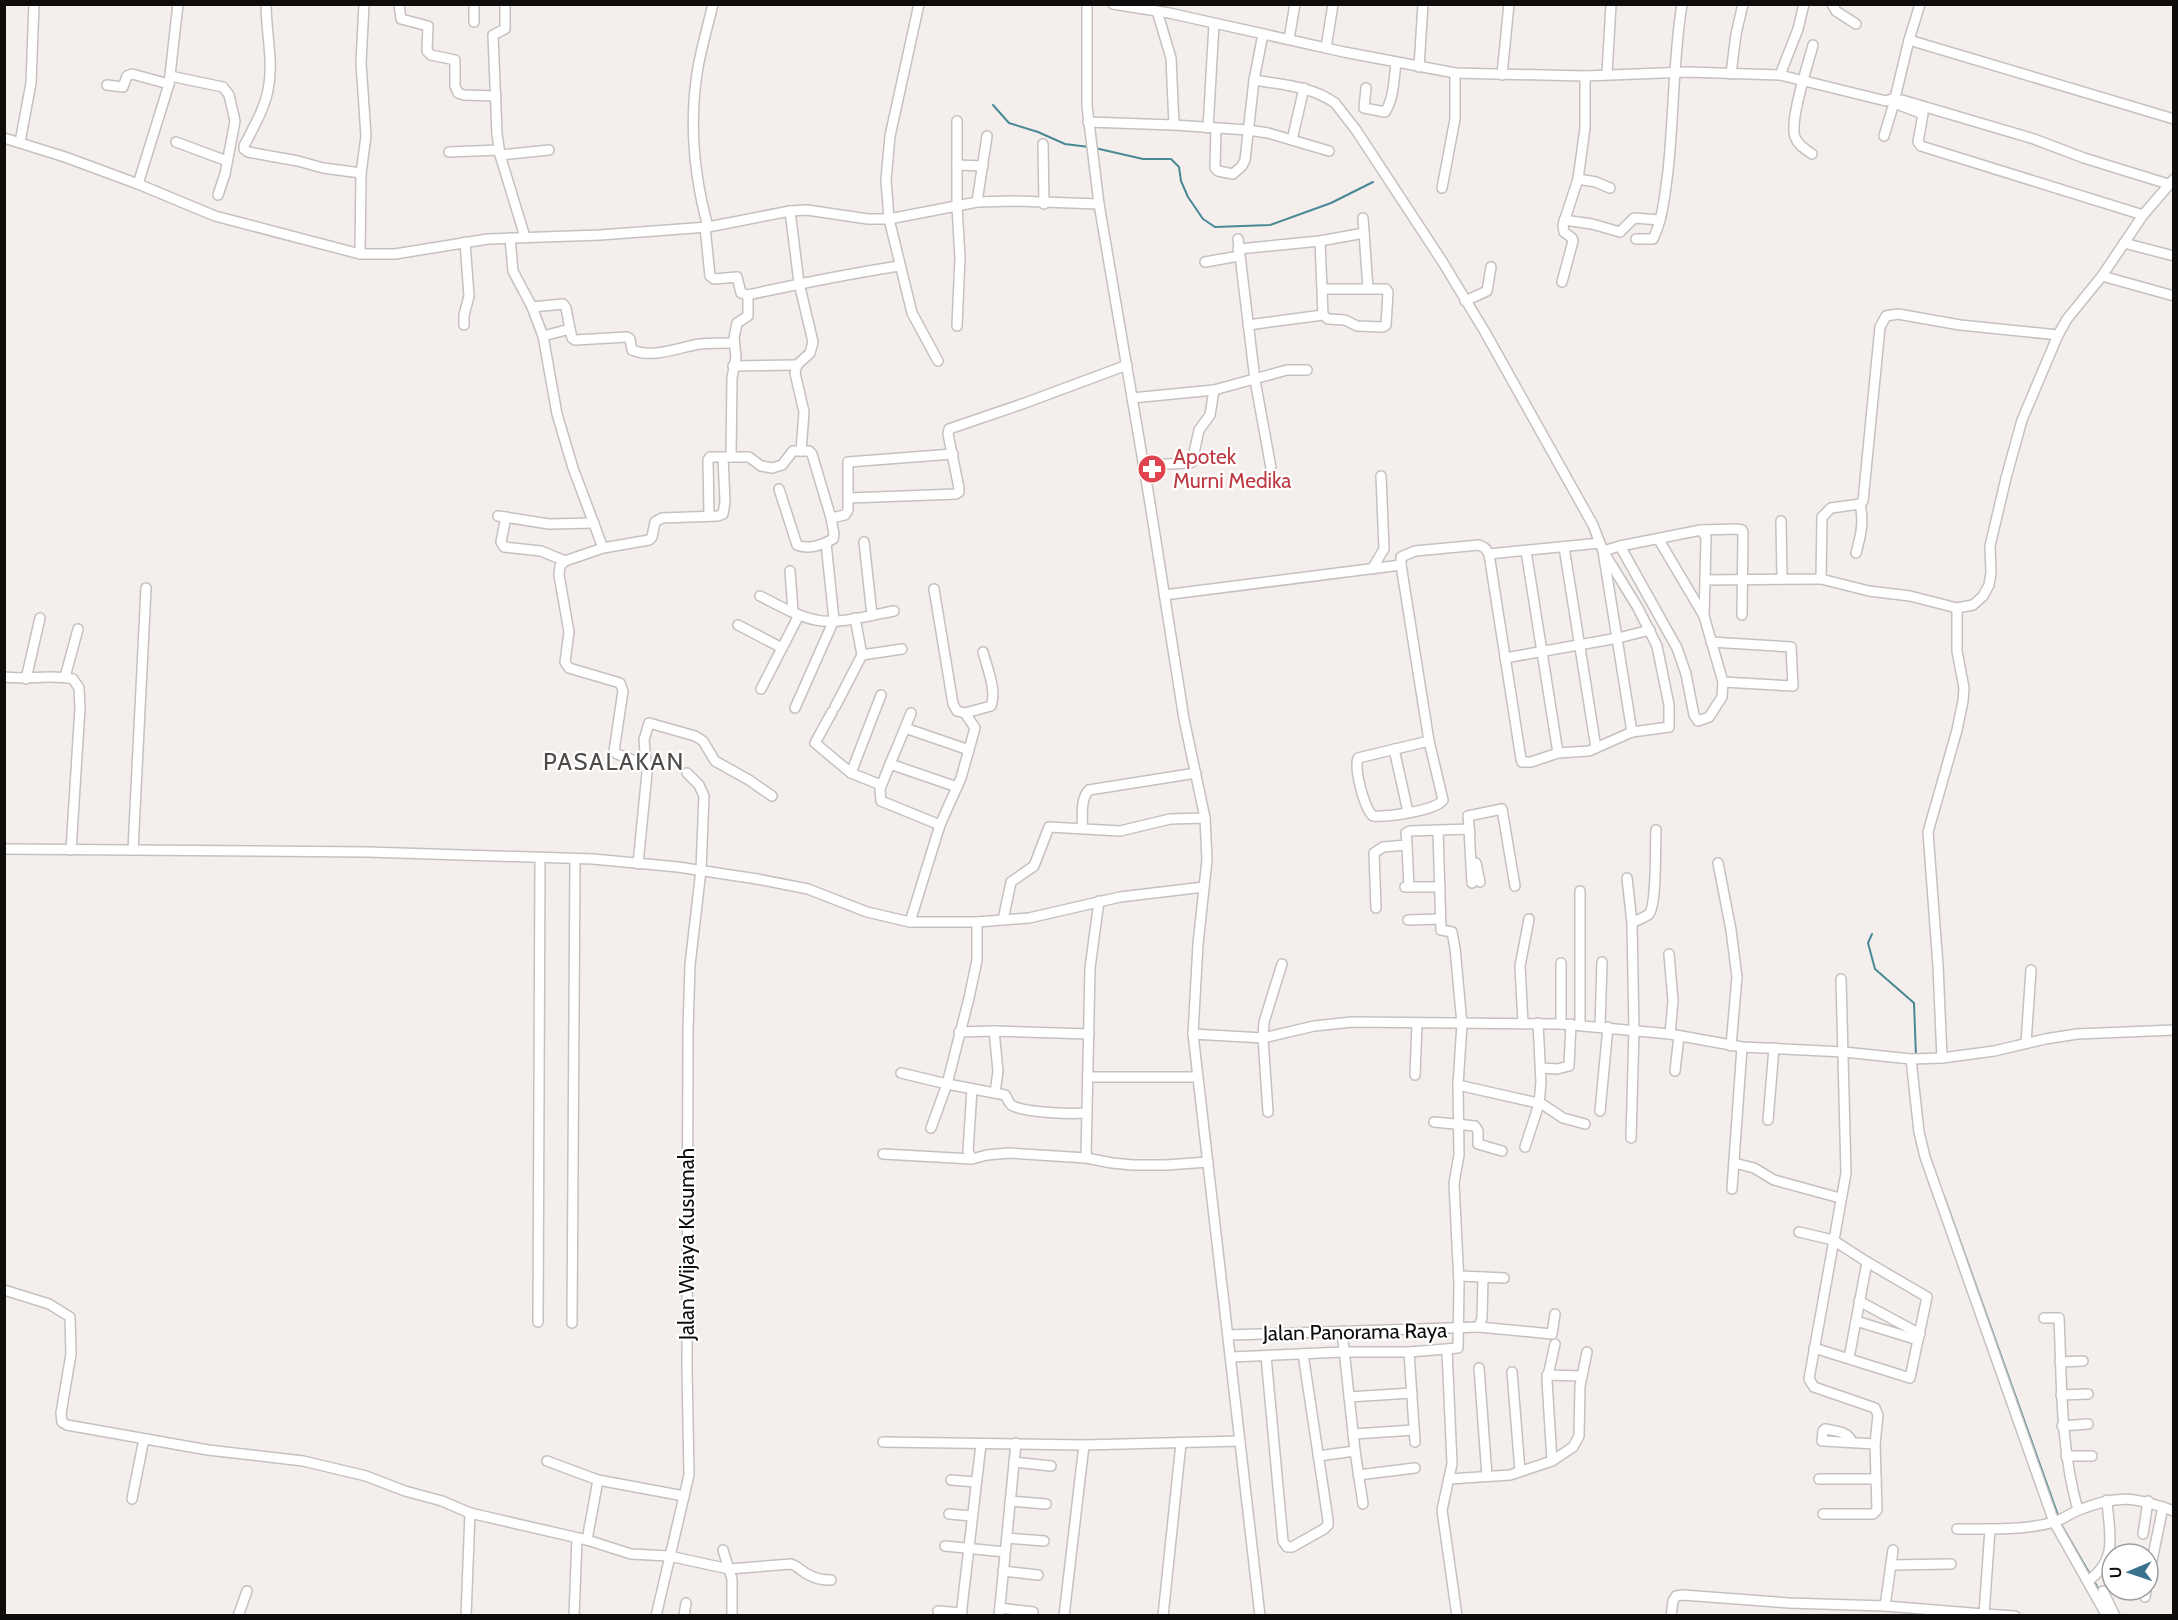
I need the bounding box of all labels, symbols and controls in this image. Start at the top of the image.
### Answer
place label: Apotek Murni Medika [1173,444,1291,493]
pharmacy icon: Apotek Murni Medika [1136,453,1168,485]
district label: PASALAKAN [543,747,685,776]
street label: Jalan Wijaya Kusumah [674,1148,700,1341]
street label: Jalan Panorama Raya [1262,1317,1447,1346]
north arrow [2100,1542,2160,1602]
text: U [2106,1566,2125,1579]

